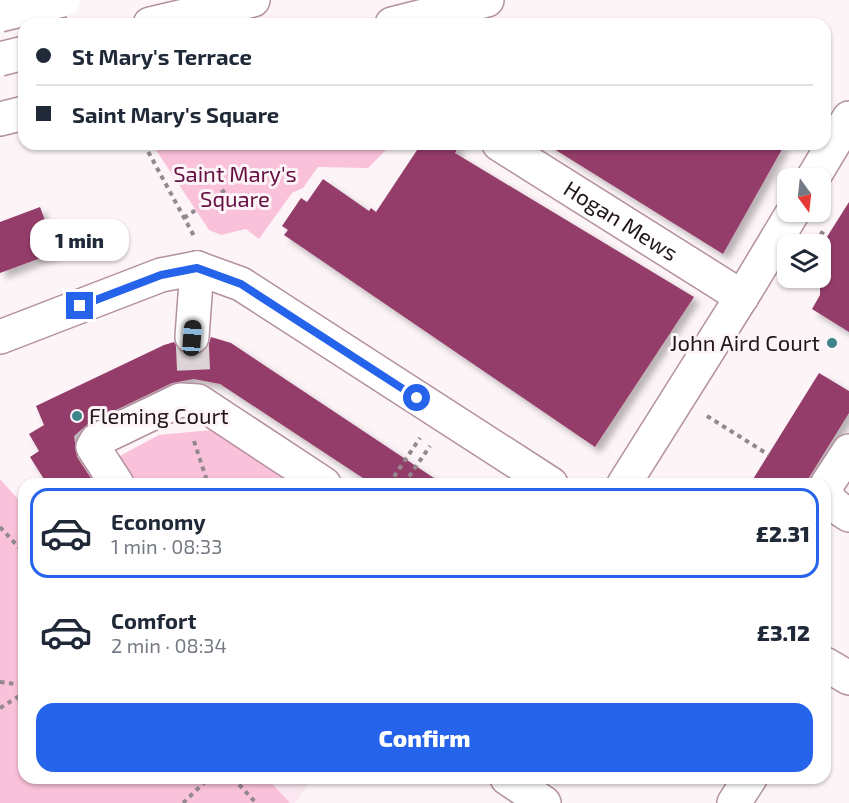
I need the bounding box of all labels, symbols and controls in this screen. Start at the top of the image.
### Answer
text: St Mary's Terrace [72,43,252,69]
text: Saint Mary's Square [72,101,279,127]
park label: Saint Mary's Square [173,160,297,211]
north arrow [777,168,831,222]
map controls [777,168,831,288]
street label: Hogan Mews [560,174,683,265]
callout: 1 min [31,219,130,261]
text: 1 min [55,228,104,252]
button: layers [777,234,831,288]
route end [66,292,93,319]
car [182,319,202,357]
place label: John Aird Court [670,329,820,355]
marker: John Aird Court [825,336,839,350]
route start [403,384,430,411]
place label: Fleming Court [89,402,229,428]
marker: Fleming Court [70,409,84,423]
icon: car [39,506,93,560]
text: Economy [111,508,206,534]
text: £2.31 [756,520,810,546]
text: 1 min · 08:33 [111,534,222,558]
icon: car [39,605,93,659]
text: Comfort [111,607,196,633]
text: £3.12 [757,619,810,645]
text: 2 min · 08:34 [111,633,227,657]
button: Confirm [36,703,813,772]

